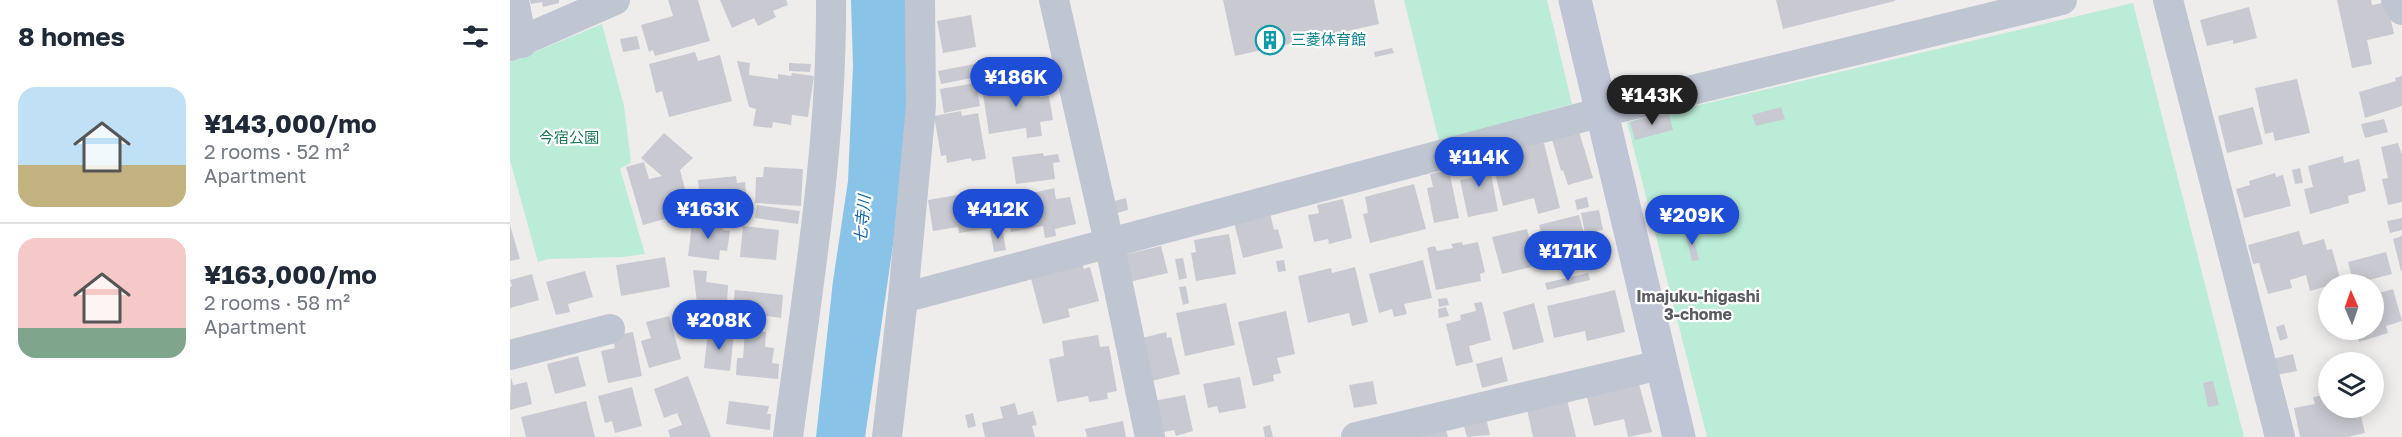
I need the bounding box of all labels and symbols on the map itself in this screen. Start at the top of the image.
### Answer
building icon: 三菱体育館 [1254,24,1286,56]
place label: 三菱体育館 [1291,30,1366,48]
pin: ¥186K [974,57,1058,108]
pin: ¥143K [1610,75,1694,126]
park label: 今宿公園 [539,128,599,146]
pin: ¥114K [1437,137,1521,188]
pin: ¥163K [666,189,750,240]
pin: ¥412K [956,189,1040,240]
water label: 七寺川 [850,192,874,244]
pin: ¥209K [1650,195,1734,246]
pin: ¥171K [1526,231,1610,282]
north arrow [2318,274,2384,340]
district label: Imajuku-higashi 3-chome [1636,286,1760,324]
pin: ¥208K [677,300,761,351]

